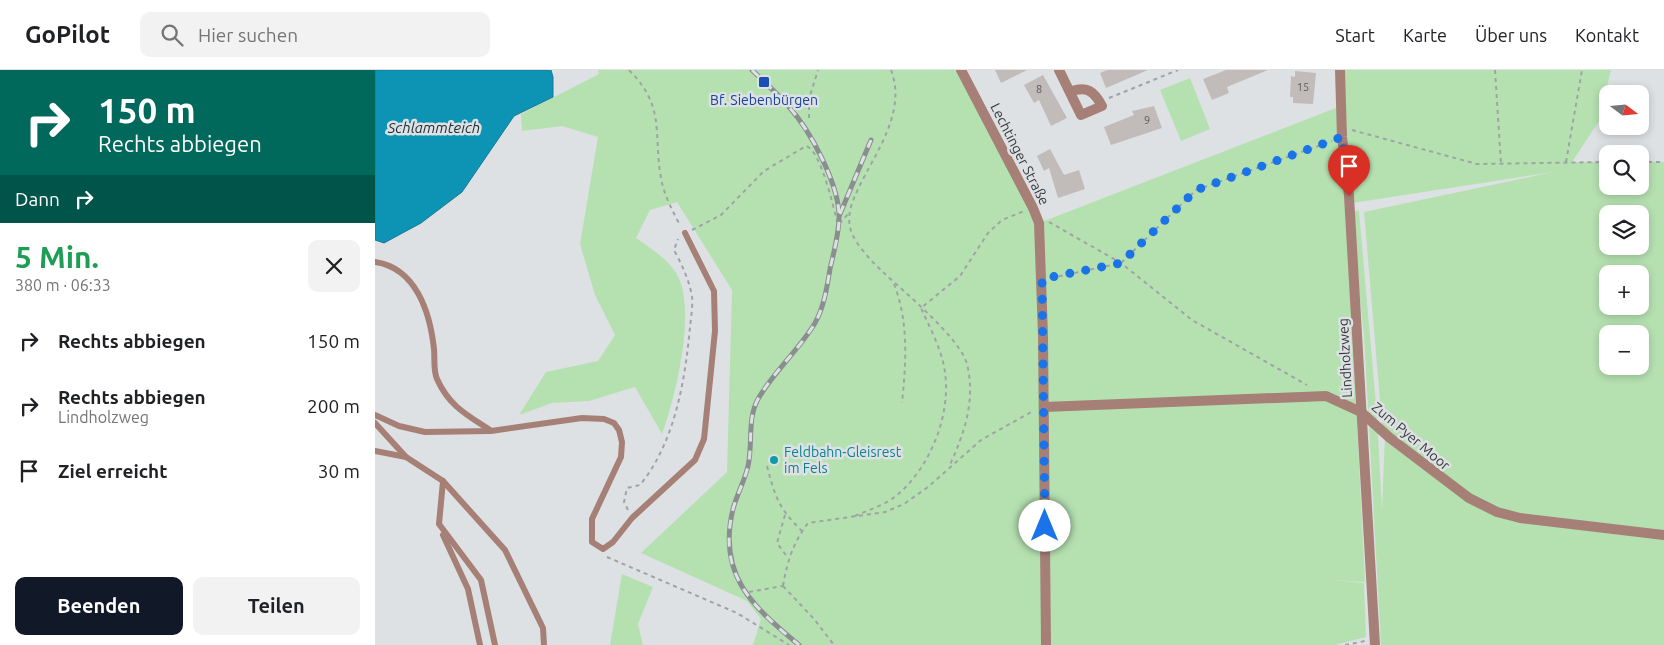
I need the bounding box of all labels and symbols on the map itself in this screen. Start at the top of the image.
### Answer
marker: Bf. Siebenbürgen [757,75,771,89]
house number: 15 [1297,81,1309,93]
house number: 8 [1036,83,1042,95]
north arrow [1599,85,1649,135]
place label: Bf. Siebenbürgen [710,92,818,108]
street label: Lechtinger Straße [987,100,1053,208]
house number: 9 [1144,114,1150,126]
water label: Schlammteich [387,119,480,136]
pin [1328,145,1370,196]
street label: Lindholzweg [1335,318,1355,398]
street label: Zum Pyer Moor [1369,399,1454,474]
place label: Feldbahn-Gleisrest im Fels [784,444,902,476]
marker: Feldbahn-Gleisrest im Fels [768,454,780,466]
position arrow [1018,499,1070,551]

